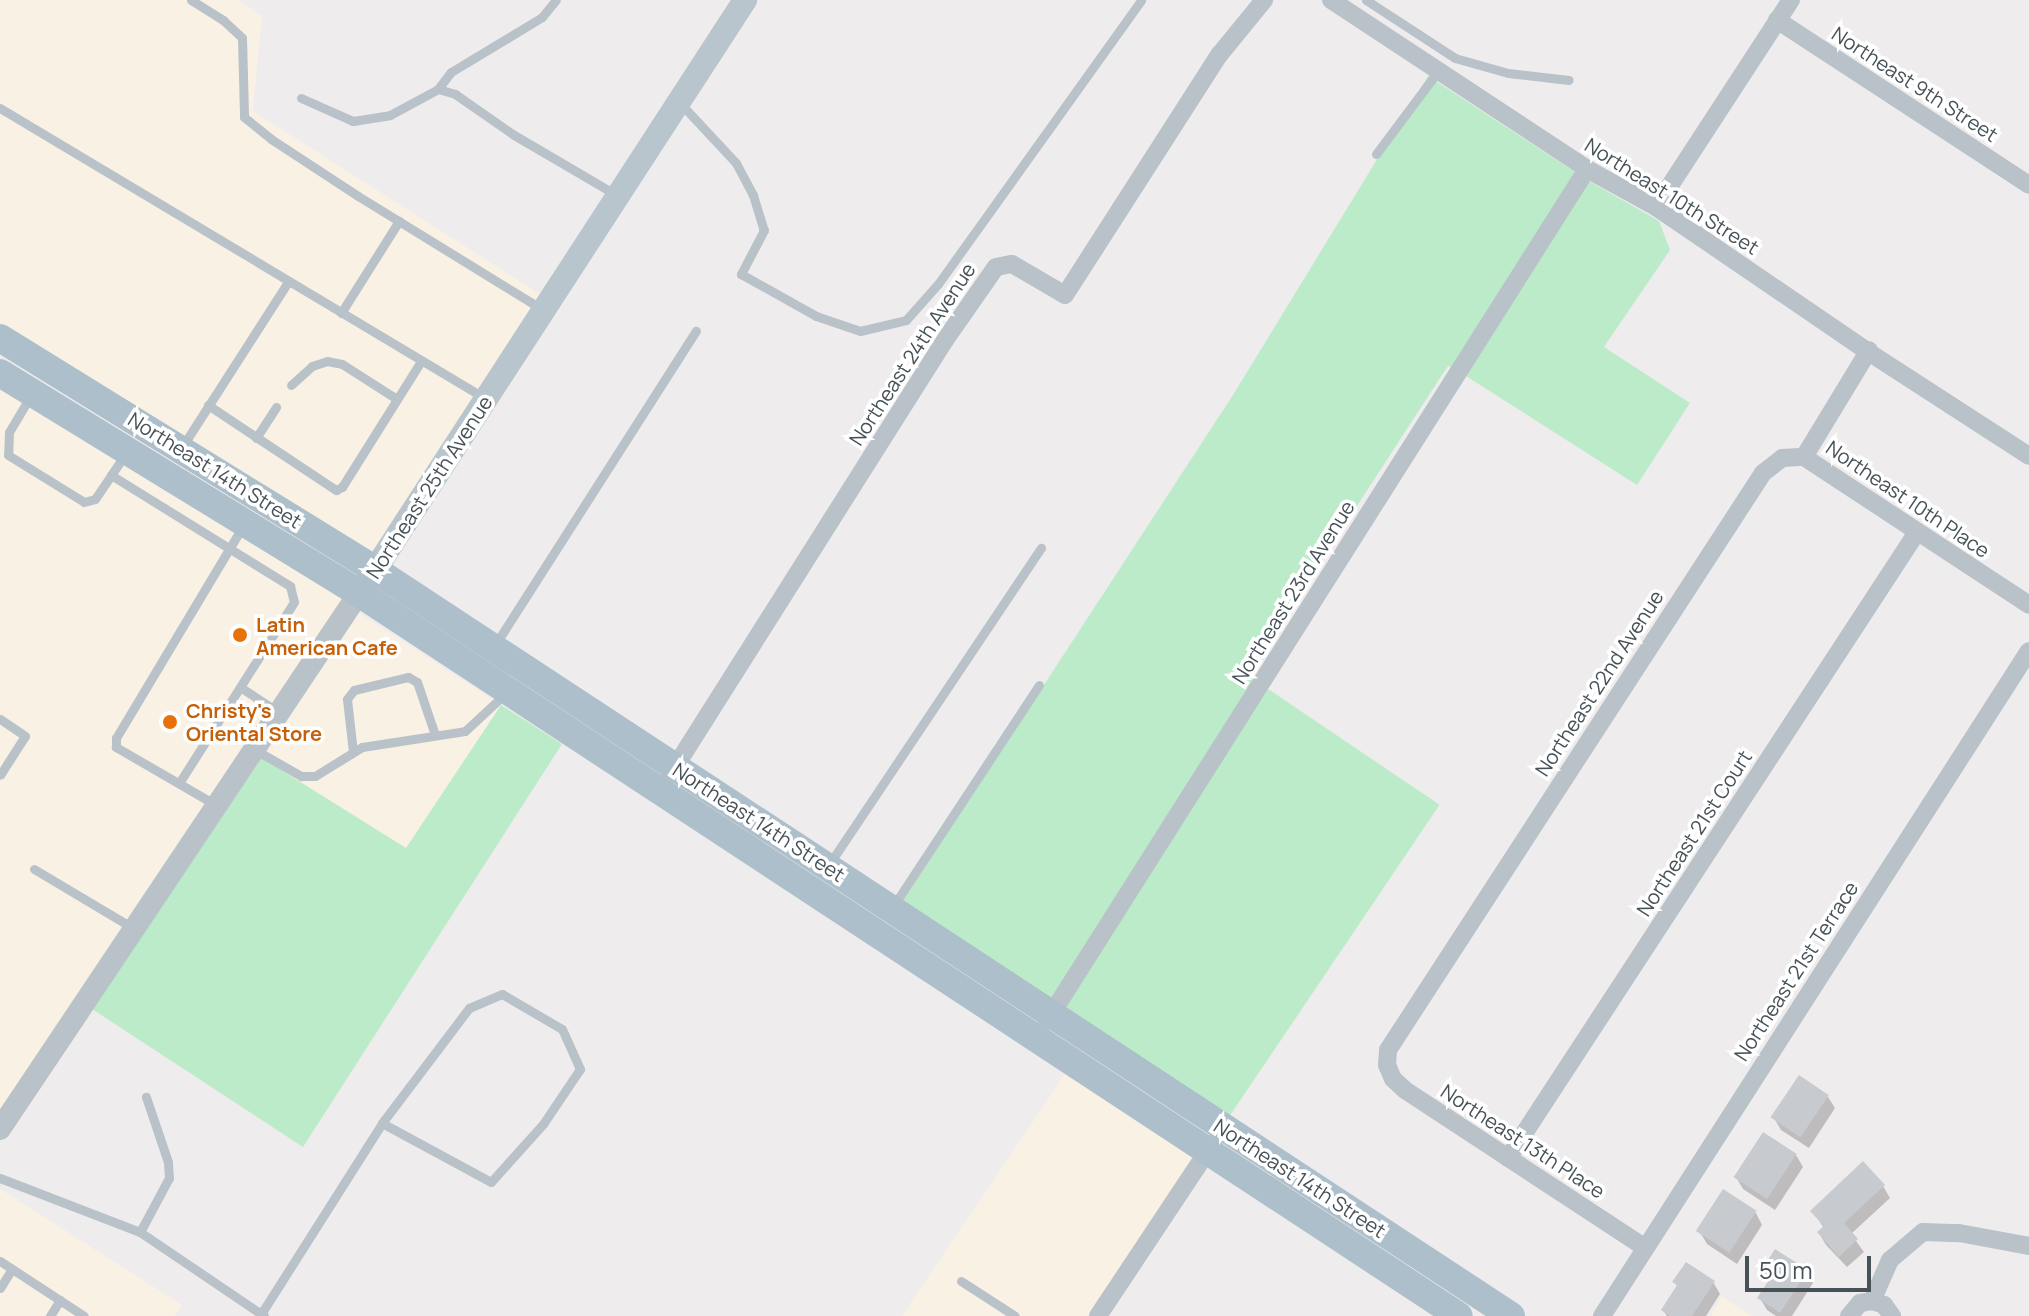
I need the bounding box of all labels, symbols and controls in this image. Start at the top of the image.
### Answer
street label: Northeast 9th Street [1828,21,2002,147]
street label: Northeast 10th Street [1581,133,1763,259]
street label: Northeast 24th Avenue [844,258,980,450]
street label: Northeast 25th Avenue [361,391,497,583]
street label: Northeast 14th Street [124,407,306,533]
street label: Northeast 10th Place [1822,435,1994,563]
street label: Northeast 23rd Avenue [1227,496,1359,688]
street label: Northeast 22nd Avenue [1530,586,1668,780]
place label: Latin American Cafe [256,612,398,659]
marker: Latin American Cafe [231,626,249,644]
place label: Christy's Oriental Store [186,698,322,745]
marker: Christy's Oriental Store [161,713,179,731]
street label: Northeast 21st Court [1631,746,1757,920]
street label: Northeast 14th Street [669,757,849,887]
street label: Northeast 21st Terrace [1729,877,1863,1065]
street label: Northeast 13th Place [1436,1079,1610,1203]
street label: Northeast 14th Street [1210,1113,1390,1243]
scale bar [1749,1240,1875,1290]
text: 50 m [1759,1253,1813,1286]

